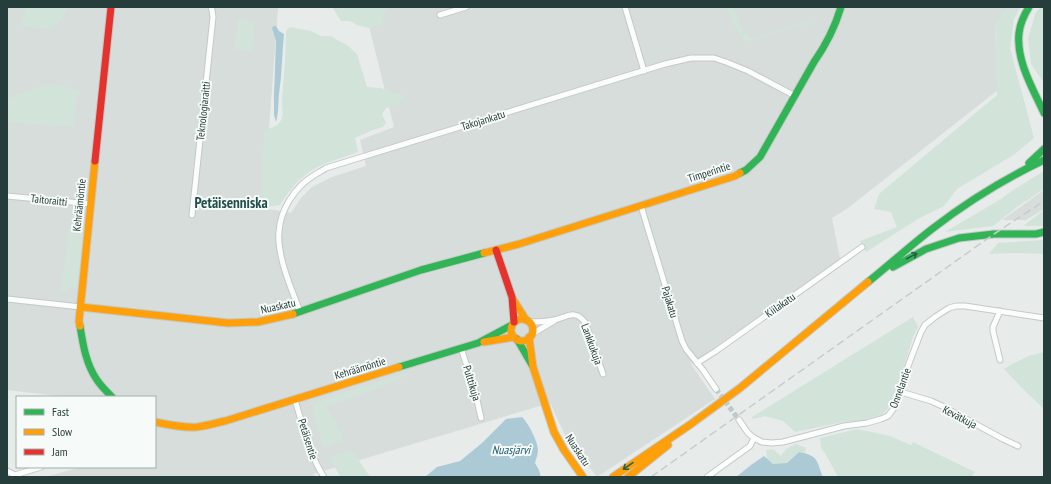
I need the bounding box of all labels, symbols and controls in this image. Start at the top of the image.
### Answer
street label: Teknologiaraitti [193,81,213,141]
street label: Takojankatu [459,107,507,133]
street label: Timperintie [686,158,733,185]
street label: Kehräämöntie [69,178,89,232]
street label: Taitoraitti [30,191,68,209]
district label: Petäisenniska [194,193,268,212]
one-way arrow [906,252,918,260]
street label: Pajakatu [659,285,681,320]
street label: Kiilakatu [762,289,798,320]
street label: Nuaskatu [259,295,297,317]
street label: Lankkukuja [578,322,606,366]
street label: Kehräämöntie [333,353,388,382]
street label: Pulttikuja [460,364,484,402]
street label: Onnelantie [886,365,914,410]
legend [16,396,156,468]
street label: Kevätkuja [940,402,980,432]
text: Fast [52,404,70,419]
street label: Petäisentie [295,417,321,462]
text: Slow [52,424,73,439]
street label: Nuaskatu [563,431,594,469]
water label: Nuasjärvi [492,442,532,457]
text: Jam [51,444,68,459]
one-way arrow [623,462,634,470]

